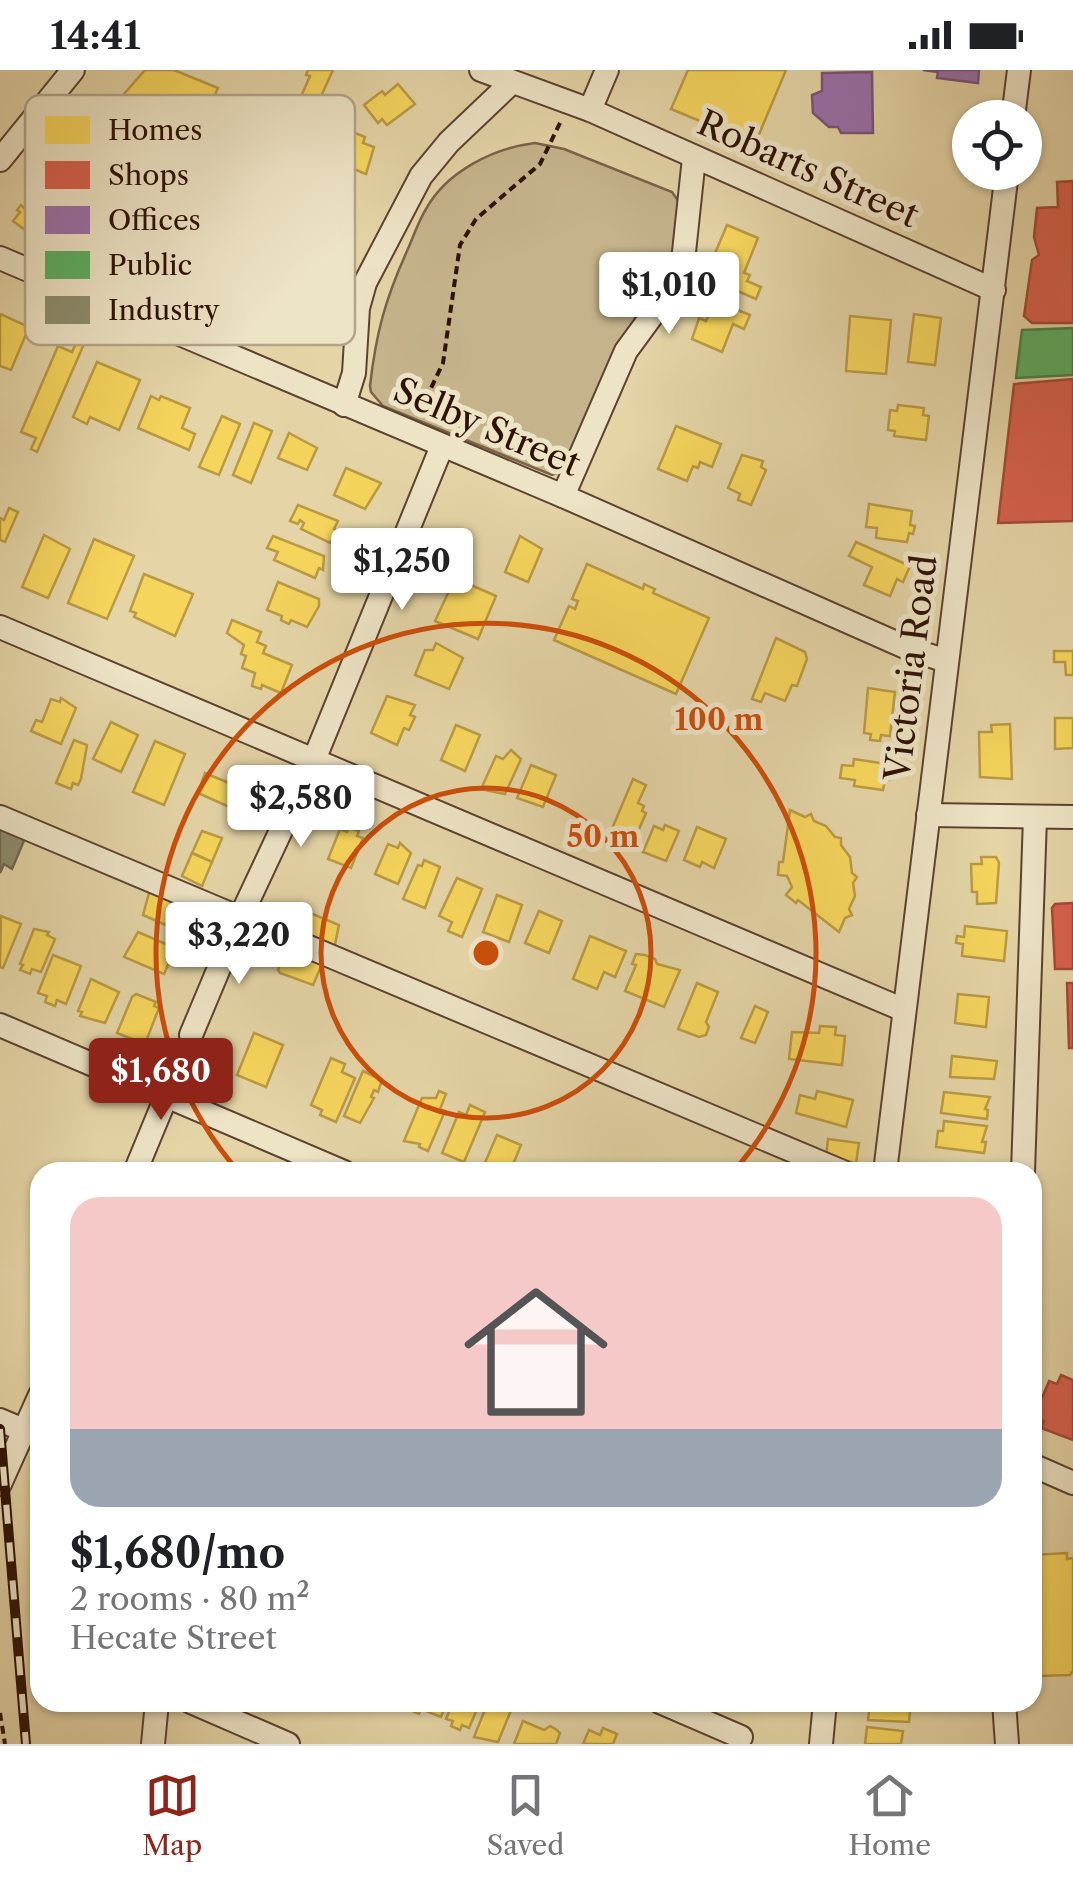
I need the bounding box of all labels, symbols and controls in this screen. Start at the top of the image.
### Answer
text: 14:41 [50,12,141,59]
legend [25,95,355,345]
map controls [952,100,1042,190]
button: locate [952,100,1042,190]
street label: Robarts Street [691,101,926,237]
text: Homes [108,113,202,147]
text: Shops [108,158,189,192]
text: Offices [108,203,201,237]
text: Public [108,248,192,282]
pin: $1,010 [588,252,750,337]
text: $1,010 [621,265,717,304]
text: Industry [108,293,220,327]
street label: Selby Street [388,368,587,485]
pin: $1,250 [321,528,483,613]
text: $1,250 [353,541,451,580]
street label: Victoria Road [875,552,946,784]
text: 100 m [675,701,764,738]
pin: $2,580 [220,765,382,850]
text: $2,580 [249,778,353,817]
text: 50 m [566,818,640,855]
pin: $3,220 [158,902,320,987]
text: $3,220 [188,915,290,954]
centre of rings [468,935,504,971]
pin: $1,680 [80,1038,242,1123]
text: $1,680 [111,1051,211,1090]
icon: home [446,1262,626,1442]
text: $1,680/mo [70,1527,285,1579]
text: 2 rooms · 80 m² [70,1579,310,1618]
text: Hecate Street [70,1618,277,1657]
tab: Map [142,1768,202,1862]
tab: Saved [487,1768,564,1862]
tab: Home [849,1768,931,1862]

